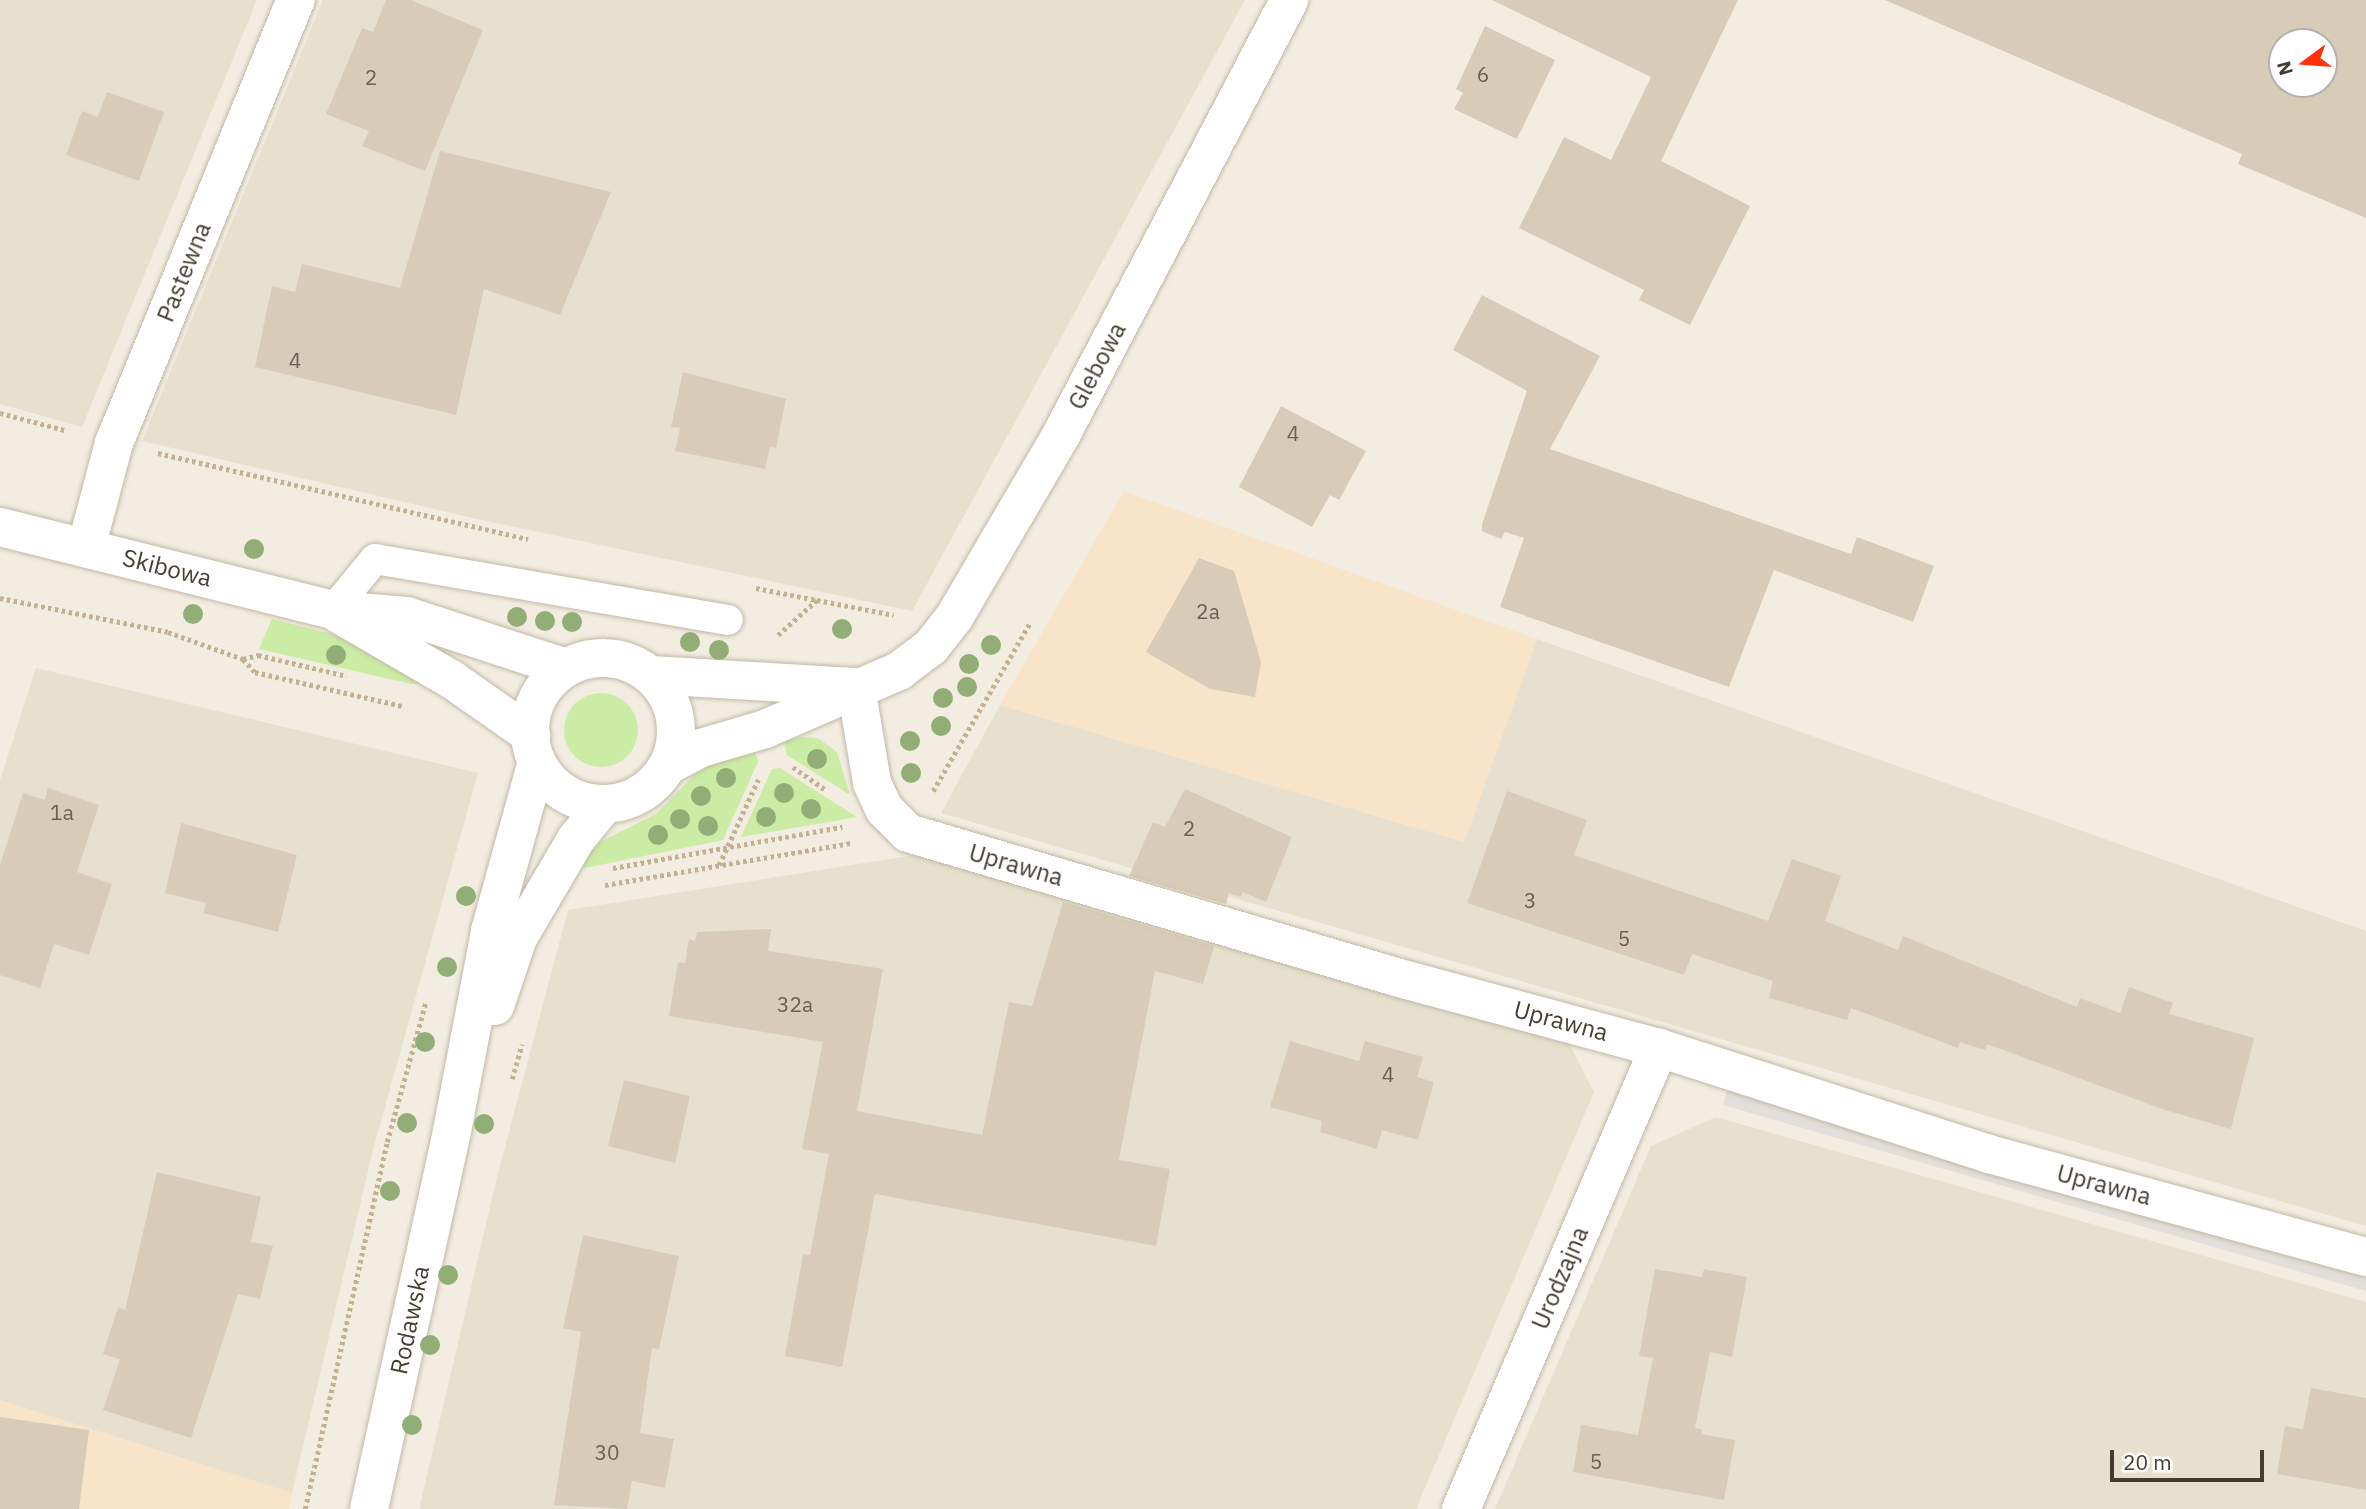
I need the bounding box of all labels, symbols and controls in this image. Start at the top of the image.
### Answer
north arrow [2268,28,2338,98]
text: N [2271,58,2298,78]
house number: 6 [1477,61,1489,87]
house number: 2 [365,64,377,90]
street label: Pastewna [151,218,217,326]
street label: Glebowa [1062,317,1132,415]
house number: 4 [289,347,301,373]
house number: 4 [1287,420,1299,446]
street label: Skibowa [119,543,215,593]
house number: 2a [1196,598,1220,624]
house number: 1a [50,799,74,825]
house number: 2 [1183,815,1195,841]
street label: Uprawna [966,838,1066,892]
house number: 3 [1524,887,1536,913]
house number: 5 [1618,925,1630,951]
house number: 32a [777,991,813,1017]
street label: Uprawna [1511,995,1611,1047]
house number: 4 [1382,1061,1394,1087]
street label: Uprawna [2054,1159,2154,1211]
street label: Urodzajna [1526,1222,1594,1334]
street label: Rodawska [384,1263,436,1377]
scale bar [2114,1436,2268,1480]
house number: 30 [594,1439,620,1465]
house number: 5 [1590,1448,1602,1474]
text: 20 m [2123,1448,2172,1476]

